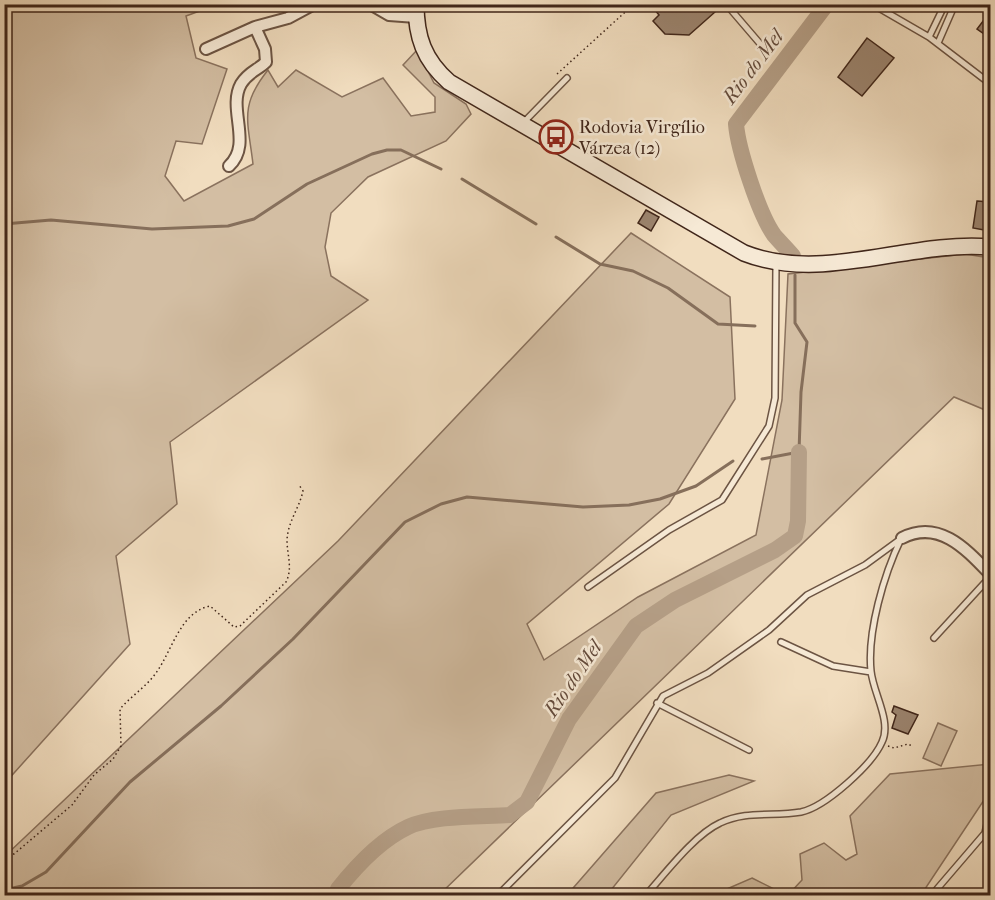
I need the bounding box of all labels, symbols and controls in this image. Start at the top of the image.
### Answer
water label: Rio do Mel [717,24,789,110]
place label: Rodovia Virgílio Várzea (12) [578,117,705,159]
bus stop icon: Rodovia Virgílio Várzea (12) [538,119,574,155]
water label: Rio do Mel [538,635,608,723]

